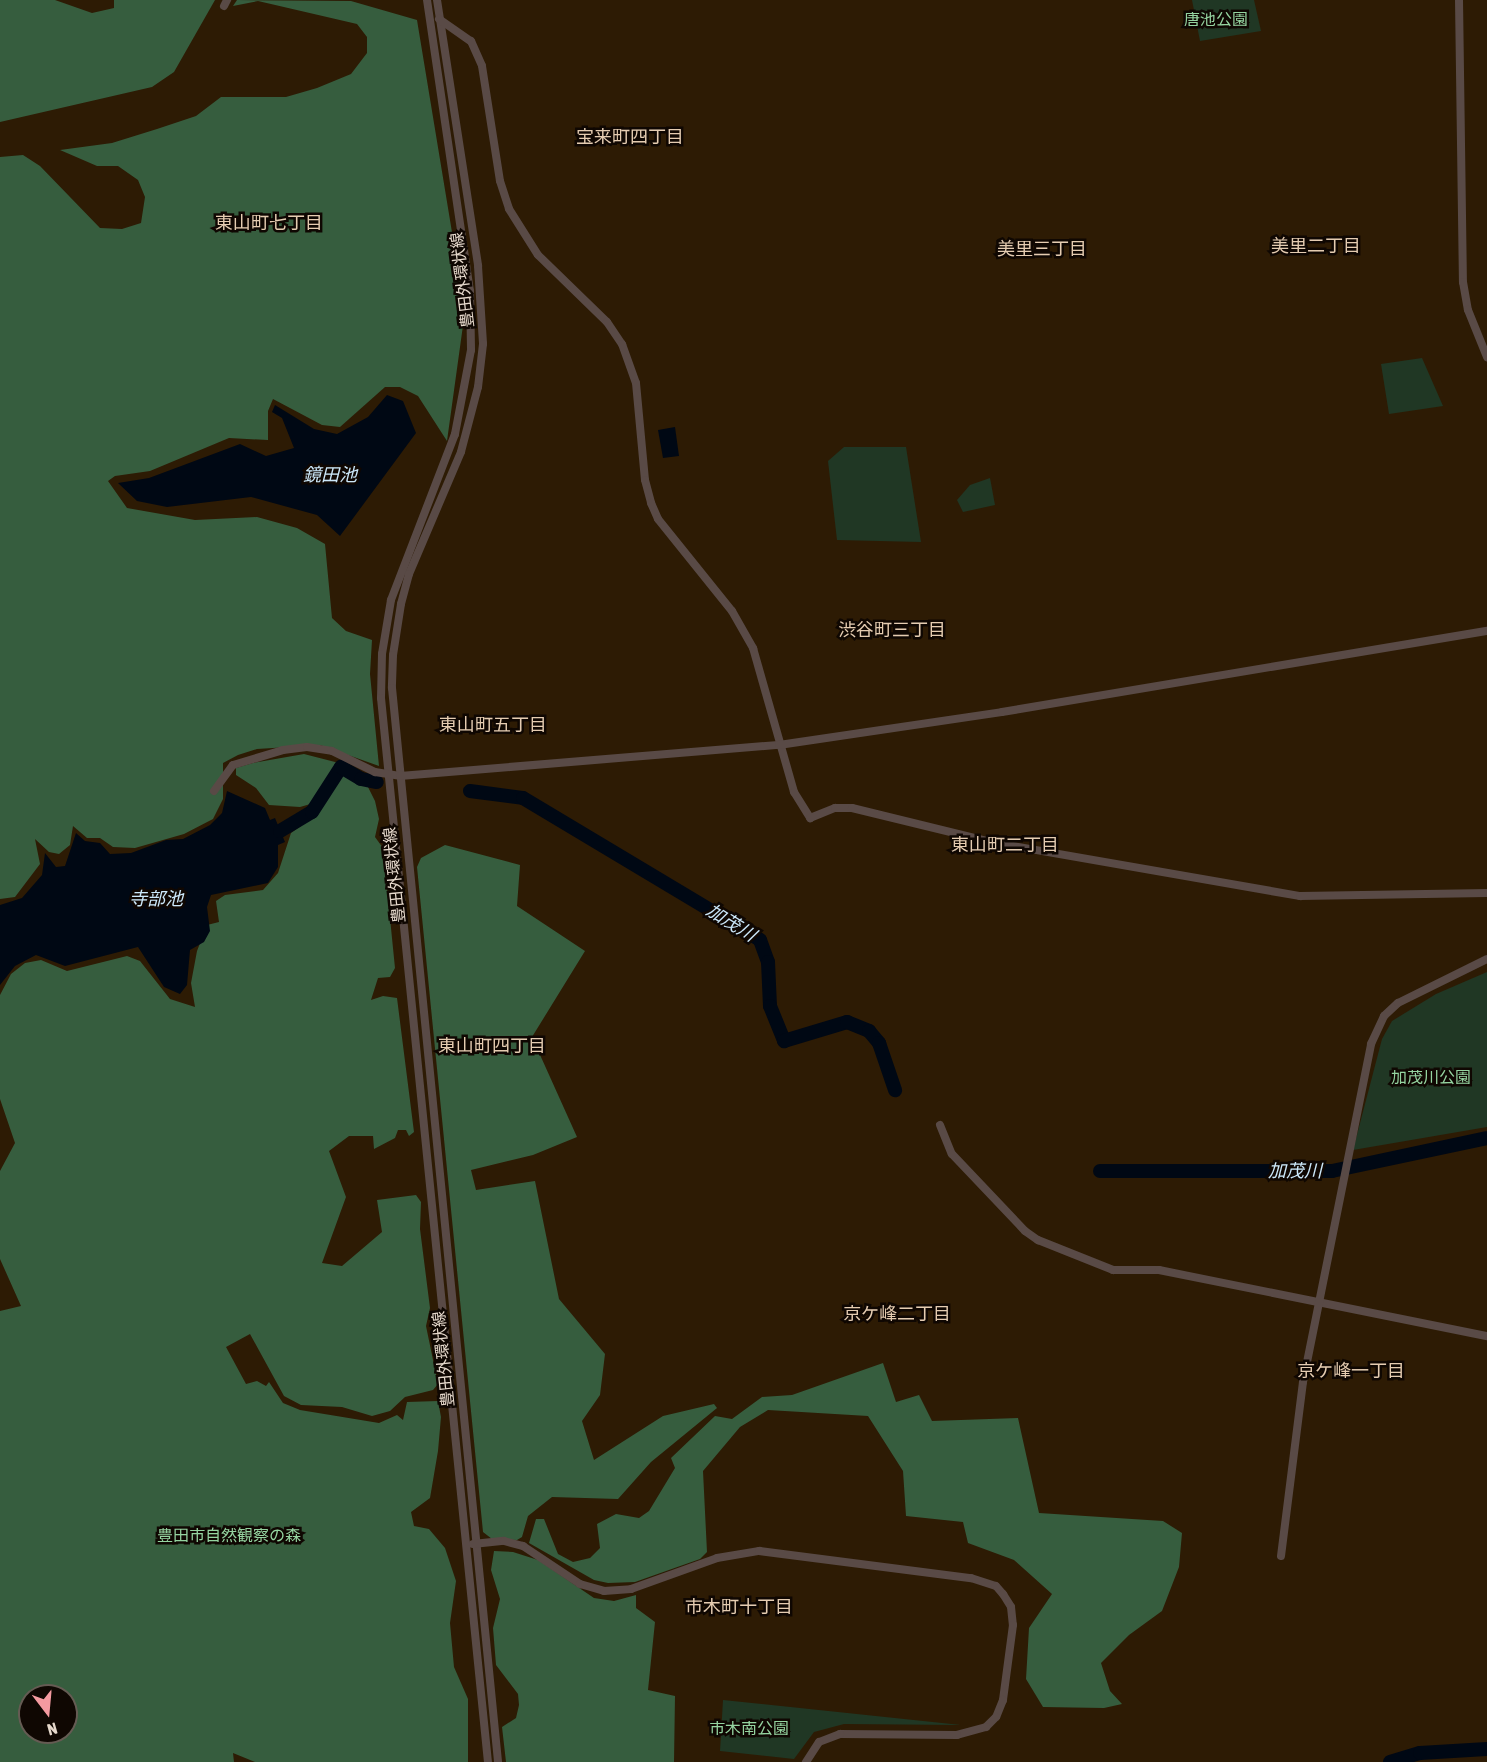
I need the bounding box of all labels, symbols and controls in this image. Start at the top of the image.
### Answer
park label: 唐池公園 [1184,9,1248,29]
district label: 宝来町四丁目 [576,126,684,148]
district label: 東山町七丁目 [215,212,323,234]
street label: 豊田外環状線 [447,231,477,329]
district label: 美里二丁目 [1271,235,1361,257]
district label: 美里三丁目 [997,238,1087,260]
water label: 鏡田池 [303,464,357,486]
district label: 渋谷町三丁目 [838,619,946,641]
district label: 東山町五丁目 [439,714,547,736]
street label: 豊田外環状線 [379,826,409,924]
district label: 東山町二丁目 [951,834,1059,856]
water label: 寺部池 [129,888,183,910]
water label: 加茂川 [702,900,760,946]
district label: 東山町四丁目 [438,1035,546,1057]
park label: 加茂川公園 [1391,1067,1471,1087]
water label: 加茂川 [1268,1160,1322,1182]
district label: 京ケ峰二丁目 [843,1303,951,1325]
street label: 豊田外環状線 [428,1310,458,1408]
district label: 京ケ峰一丁目 [1297,1360,1405,1382]
park label: 豊田市自然観察の森 [157,1525,301,1545]
district label: 市木町十丁目 [685,1596,793,1618]
north arrow [18,1684,78,1744]
park label: 市木南公園 [709,1718,789,1738]
text: N [45,1719,59,1739]

